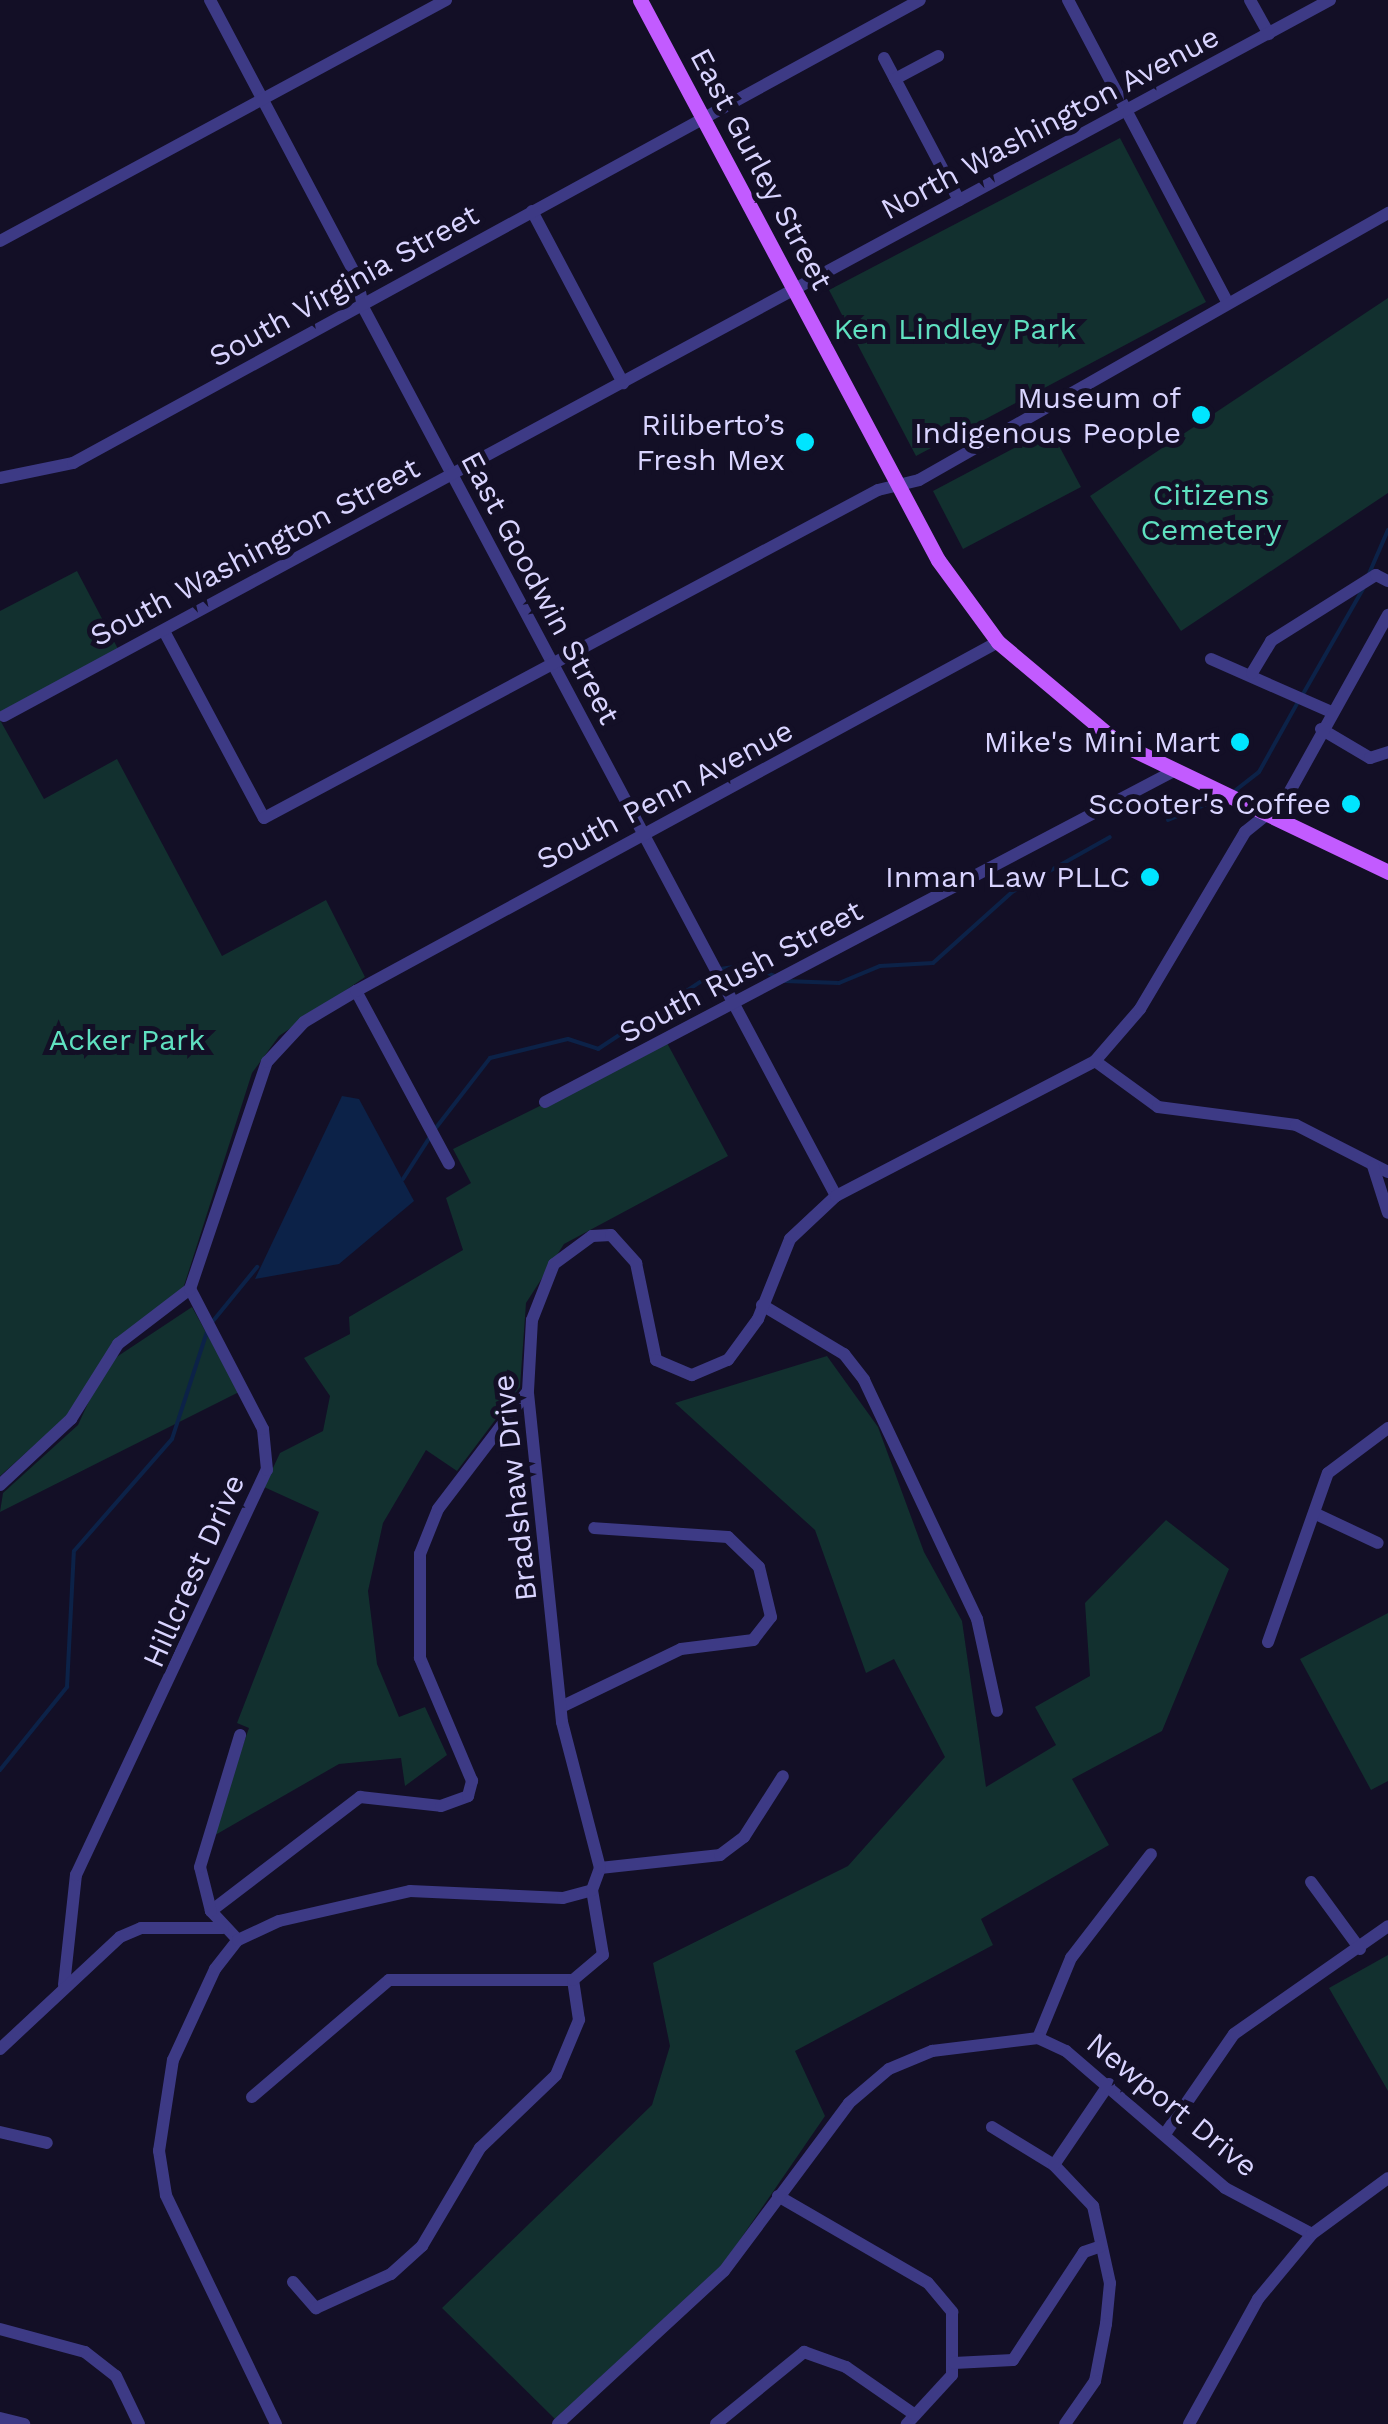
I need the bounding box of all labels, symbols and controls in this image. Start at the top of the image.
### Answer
street label: North Washington Avenue [874,18,1226,228]
street label: East Gurley Street [682,42,840,296]
street label: South Virginia Street [202,197,486,375]
park label: Ken Lindley Park [833,311,1077,347]
place label: Museum of Indigenous People [914,380,1181,450]
marker: Museum of Indigenous People [1190,404,1212,426]
place label: Riliberto’s Fresh Mex [636,407,785,478]
marker: Riliberto’s Fresh Mex [794,431,816,453]
street label: East Goodwin Street [453,446,627,730]
street label: South Washington Street [84,450,426,654]
park label: Citizens Cemetery [1141,477,1281,548]
street label: South Penn Avenue [530,712,800,878]
place label: Mike's Mini Mart [984,724,1220,760]
marker: Mike's Mini Mart [1229,731,1251,753]
place label: Scooter's Coffee [1088,786,1331,822]
marker: Scooter's Coffee [1340,793,1362,815]
place label: Inman Law PLLC [884,859,1130,895]
marker: Inman Law PLLC [1139,866,1161,888]
street label: South Rush Street [613,893,869,1051]
park label: Acker Park [48,1022,206,1058]
street label: Bradshaw Drive [485,1373,545,1603]
street label: Hillcrest Drive [135,1469,253,1673]
street label: Newport Drive [1079,2025,1265,2185]

